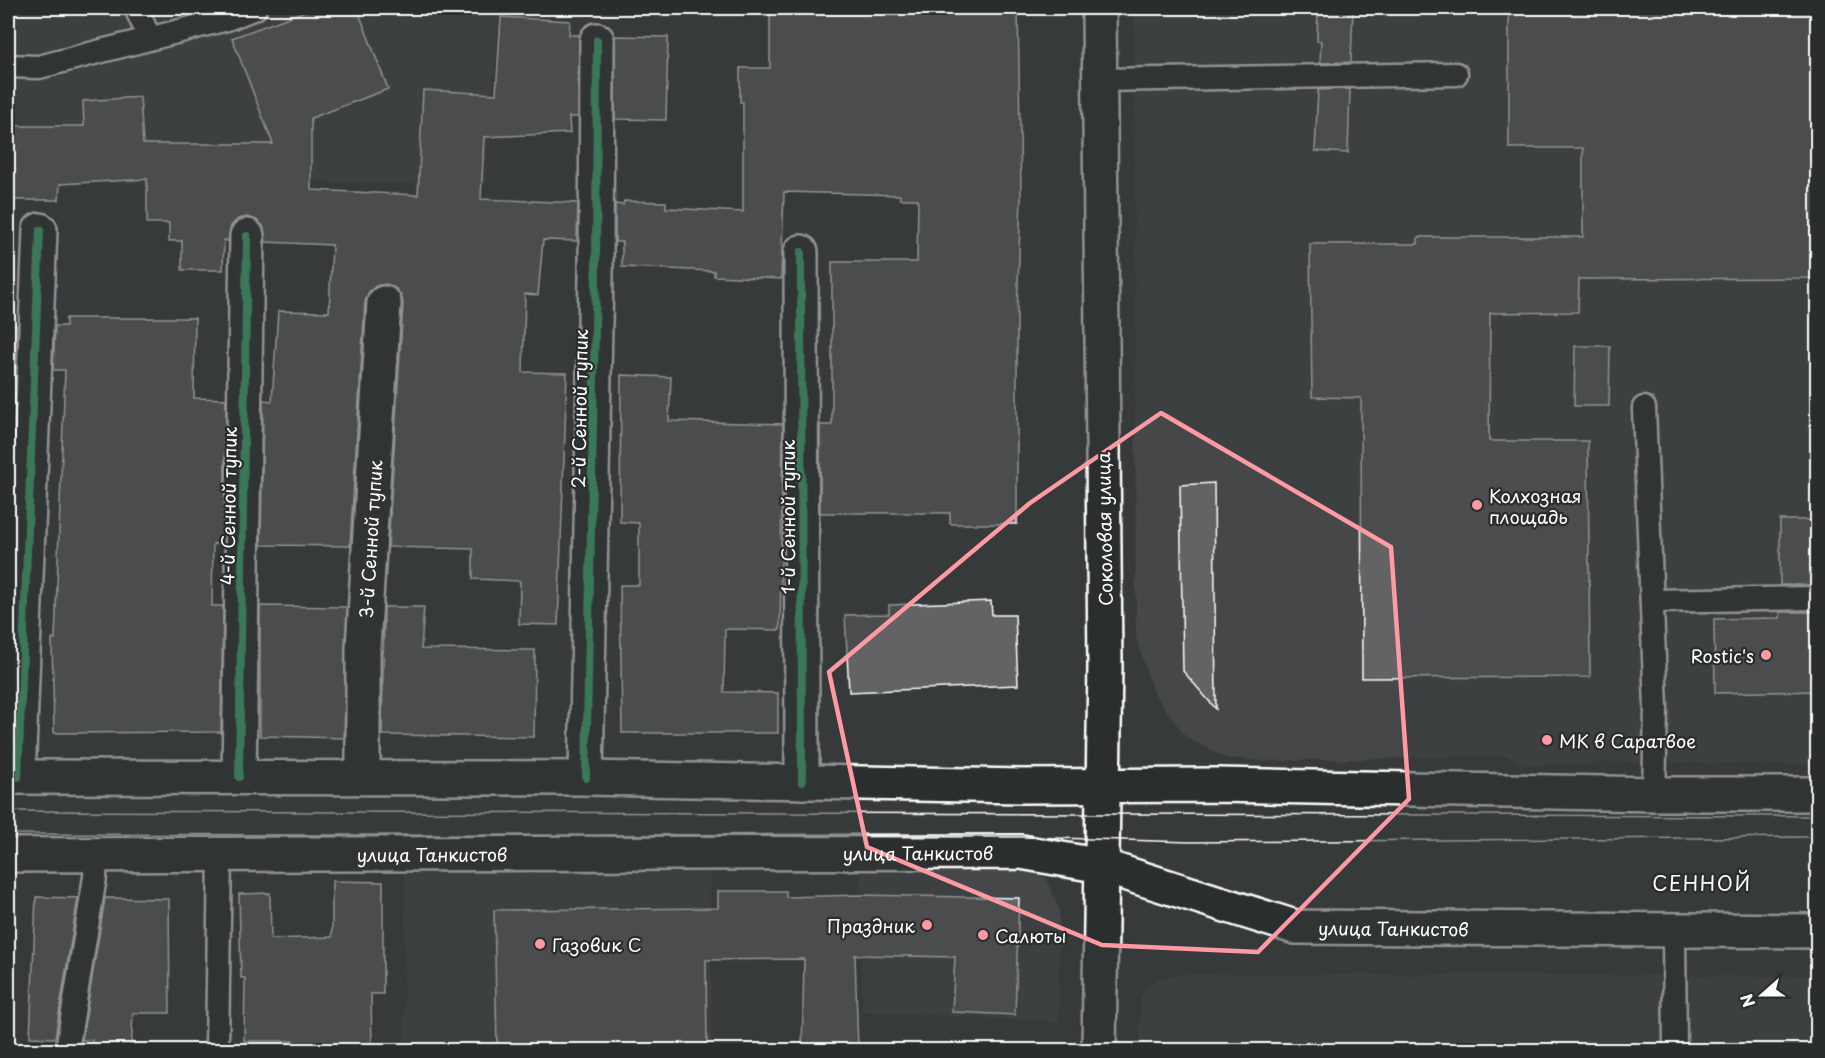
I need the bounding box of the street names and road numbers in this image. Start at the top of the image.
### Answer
street label: 2-й Сенной тупик [564,329,594,489]
street label: 4-й Сенной тупик [213,426,243,585]
street label: 1-й Сенной тупик [774,439,801,594]
street label: Соколовая улица [1089,451,1119,606]
street label: 3-й Сенной тупик [351,459,388,619]
street label: улица Танкистов [843,839,993,866]
street label: улица Танкистов [357,840,507,867]
street label: улица Танкистов [1318,914,1469,942]

